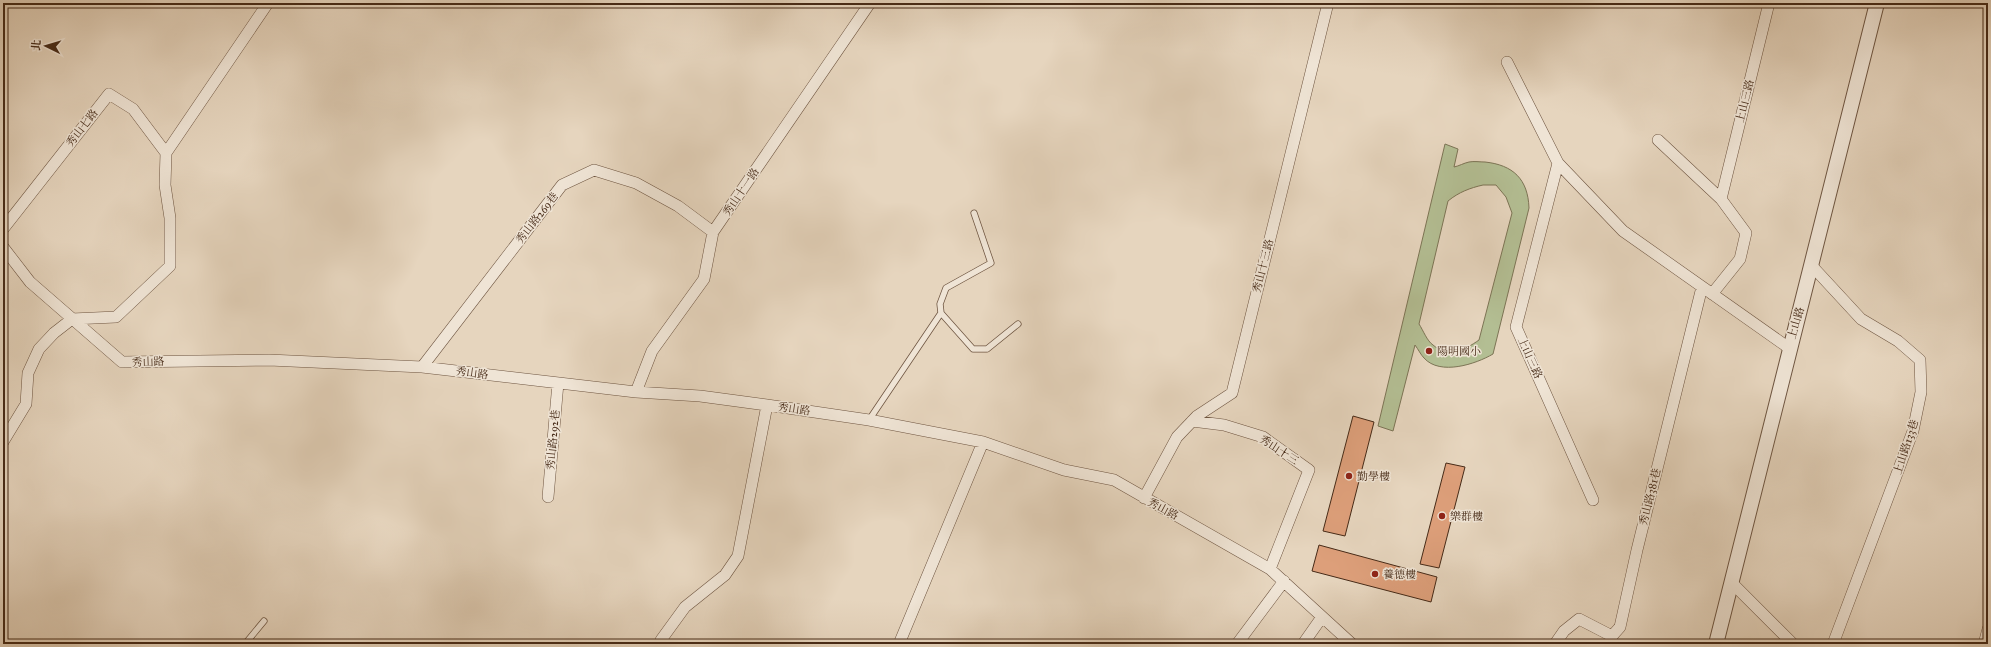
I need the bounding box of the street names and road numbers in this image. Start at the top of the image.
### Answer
street label: 上山三路 [1733,78,1757,124]
street label: 秀山七路 [63,107,101,149]
street label: 秀山十一路 [720,166,762,218]
street label: 秀山路269巷 [513,190,561,246]
street label: 秀山十三路 [1250,238,1276,294]
street label: 上山路 [1785,305,1807,341]
street label: 上山三路 [1515,335,1545,381]
street label: 秀山路 [131,355,165,369]
street label: 秀山路 [455,365,489,381]
street label: 秀山路 [777,400,811,418]
street label: 秀山路292巷 [544,409,562,471]
street label: 上山路133巷 [1891,418,1921,476]
street label: 秀山十三 [1257,433,1301,467]
street label: 秀山路381巷 [1637,467,1663,527]
street label: 秀山路 [1145,496,1181,522]

